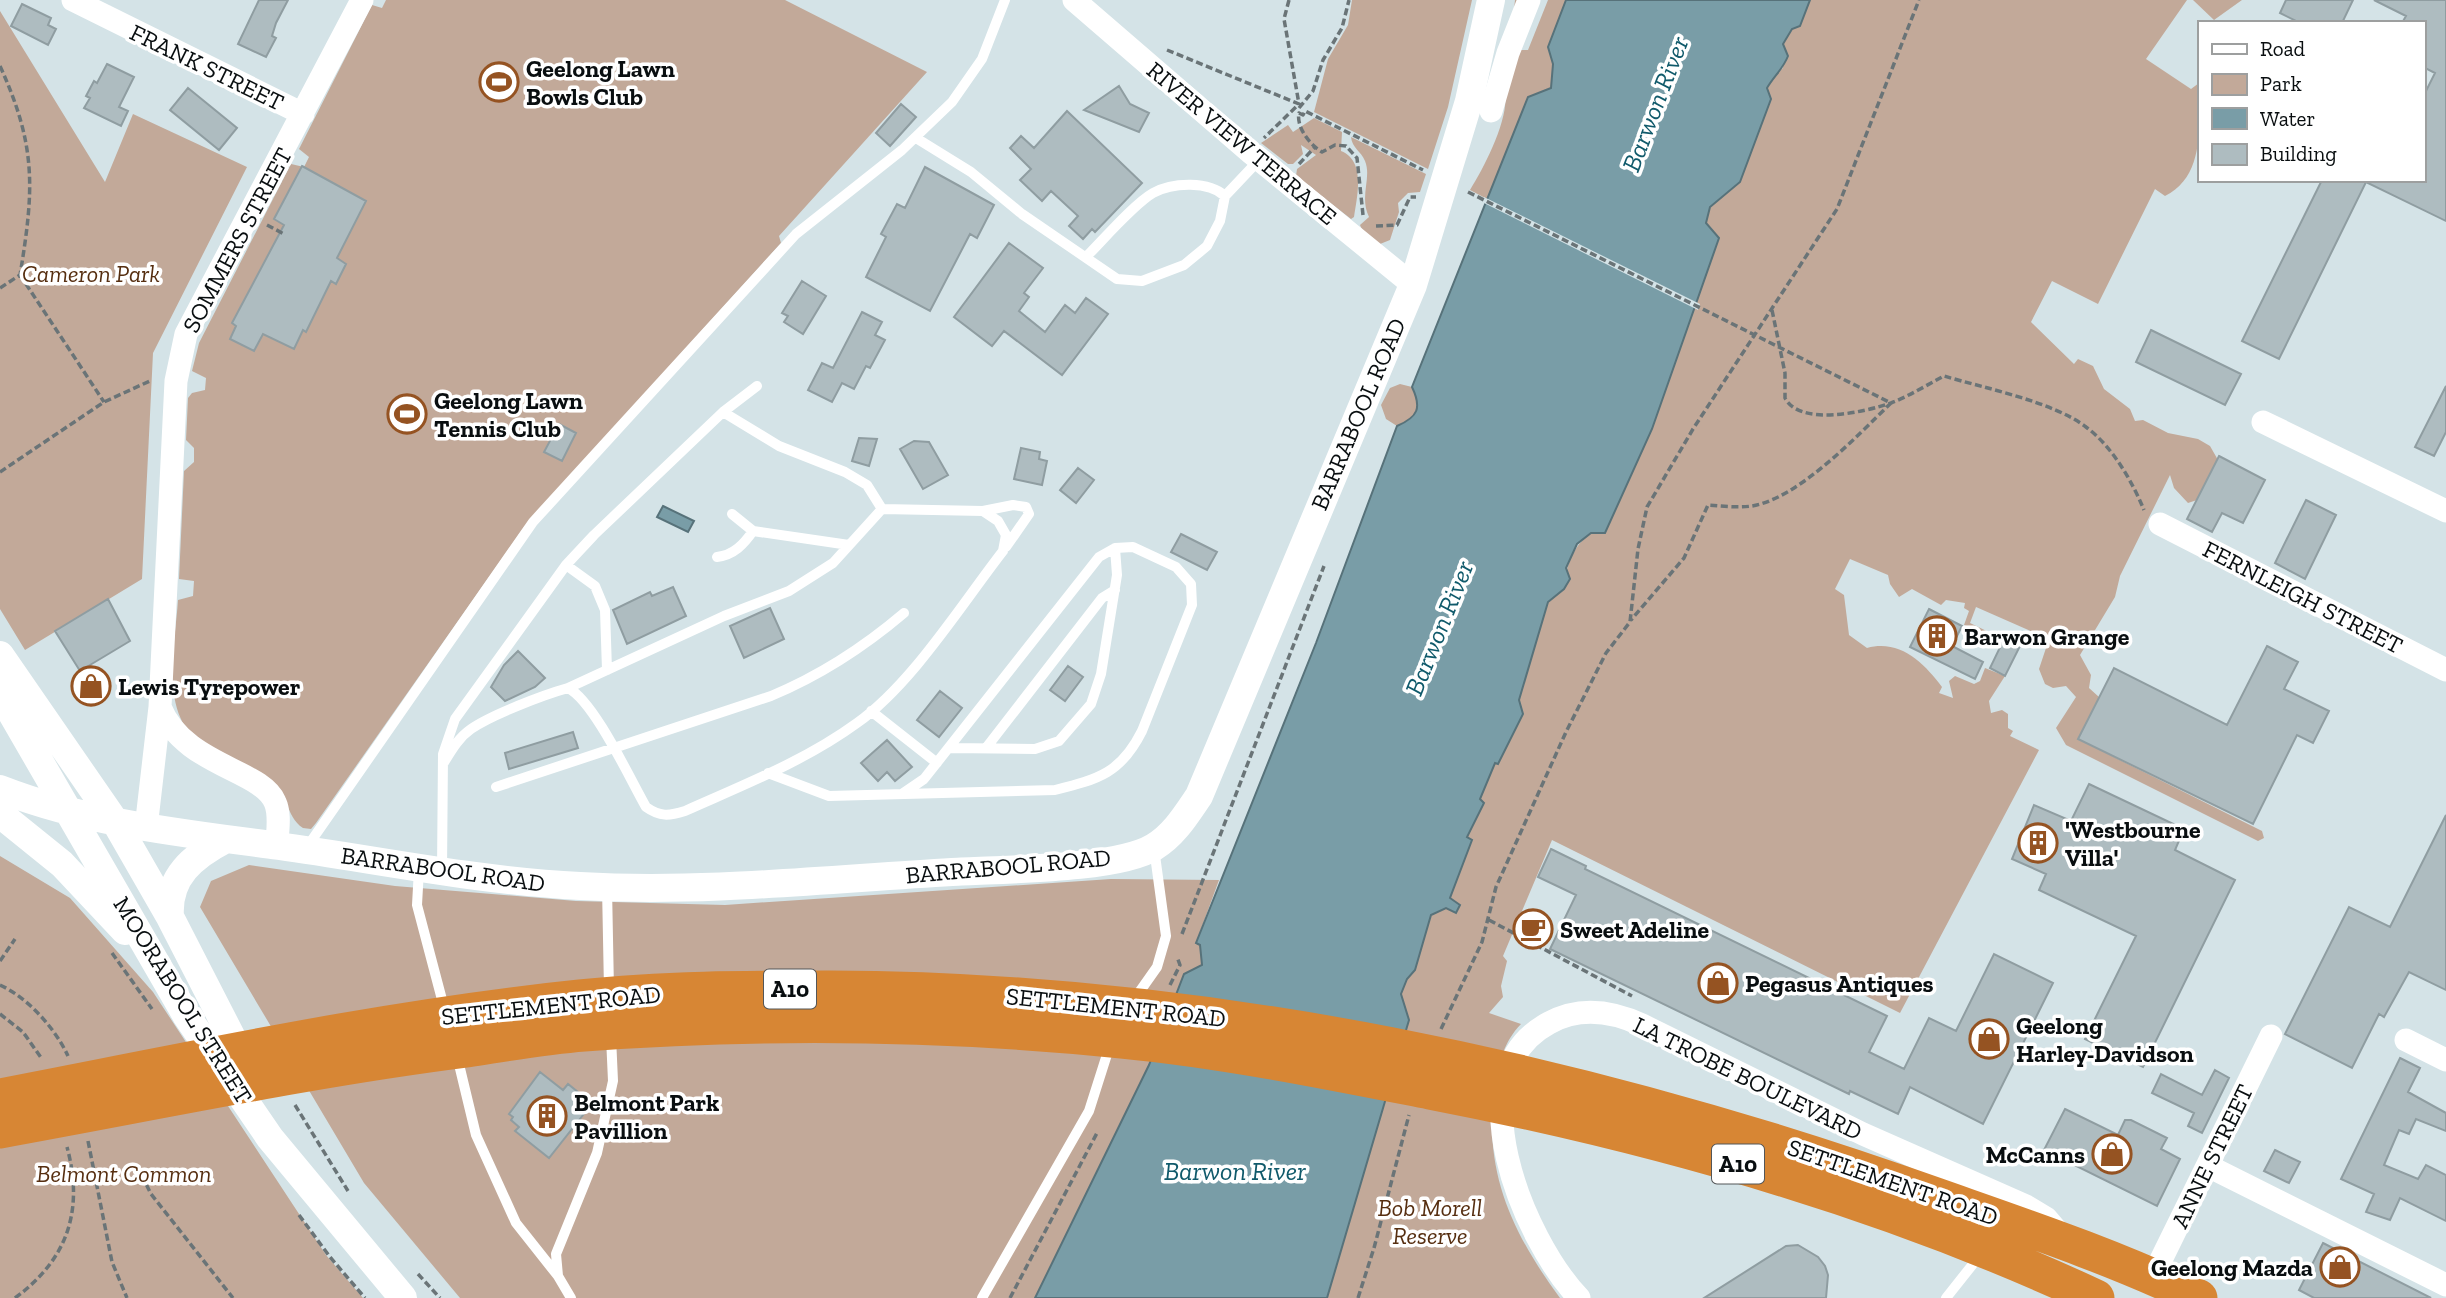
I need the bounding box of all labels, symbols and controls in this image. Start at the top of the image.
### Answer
street label: FRANK STREET [125,17,289,117]
legend [2198,21,2425,182]
water label: Barwon River [1615,32,1695,176]
text: Road [2260,36,2306,61]
place label: Geelong Lawn Bowls Club [526,54,675,111]
street label: RIVER VIEW TERRACE [1141,55,1343,231]
sports icon: Geelong Lawn Bowls Club [478,61,520,103]
text: Park [2260,71,2302,96]
text: Water [2260,106,2315,131]
text: Building [2260,141,2337,166]
street label: SOMMERS STREET [176,143,298,337]
park label: Cameron Park [22,259,160,288]
street label: BARRABOOL ROAD [1304,314,1412,514]
place label: Geelong Lawn Tennis Club [434,386,583,443]
sports icon: Geelong Lawn Tennis Club [386,393,428,435]
street label: FERNLEIGH STREET [2198,534,2408,660]
water label: Barwon River [1398,556,1480,700]
building icon: Barwon Grange [1916,615,1958,657]
place label: Barwon Grange [1964,622,2130,651]
shop icon: Lewis Tyrepower [70,665,112,707]
place label: Lewis Tyrepower [118,672,301,701]
place label: 'Westbourne Villa' [2065,815,2201,872]
building icon: 'Westbourne Villa' [2017,822,2059,864]
street label: BARRABOOL ROAD [339,840,547,898]
street label: BARRABOOL ROAD [904,843,1112,889]
street label: MOORABOOL STREET [107,891,259,1109]
cafe icon: Sweet Adeline [1512,908,1554,950]
place label: Sweet Adeline [1560,915,1709,944]
shop icon: Pegasus Antiques [1697,962,1739,1004]
place label: Pegasus Antiques [1745,969,1934,998]
road number: A10 [764,970,816,1008]
street label: SETTLEMENT ROAD [440,979,662,1031]
street label: SETTLEMENT ROAD [1005,981,1227,1033]
street label: LA TROBE BOULEVARD [1629,1010,1867,1146]
place label: Geelong Harley-Davidson [2016,1011,2194,1068]
shop icon: Geelong Harley-Davidson [1968,1018,2010,1060]
street label: ANNE STREET [2165,1079,2259,1233]
place label: Belmont Park Pavillion [574,1088,719,1145]
building icon: Belmont Park Pavillion [526,1095,568,1137]
street label: SETTLEMENT ROAD [1784,1132,2002,1232]
shop icon: McCanns [2091,1133,2133,1175]
place label: McCanns [1985,1140,2085,1169]
road number: A10 [1712,1144,1764,1184]
water label: Barwon River [1164,1155,1306,1187]
park label: Belmont Common [36,1159,212,1188]
park label: Bob Morell Reserve [1378,1193,1482,1250]
shop icon: Geelong Mazda [2319,1246,2361,1288]
place label: Geelong Mazda [2151,1253,2313,1282]

